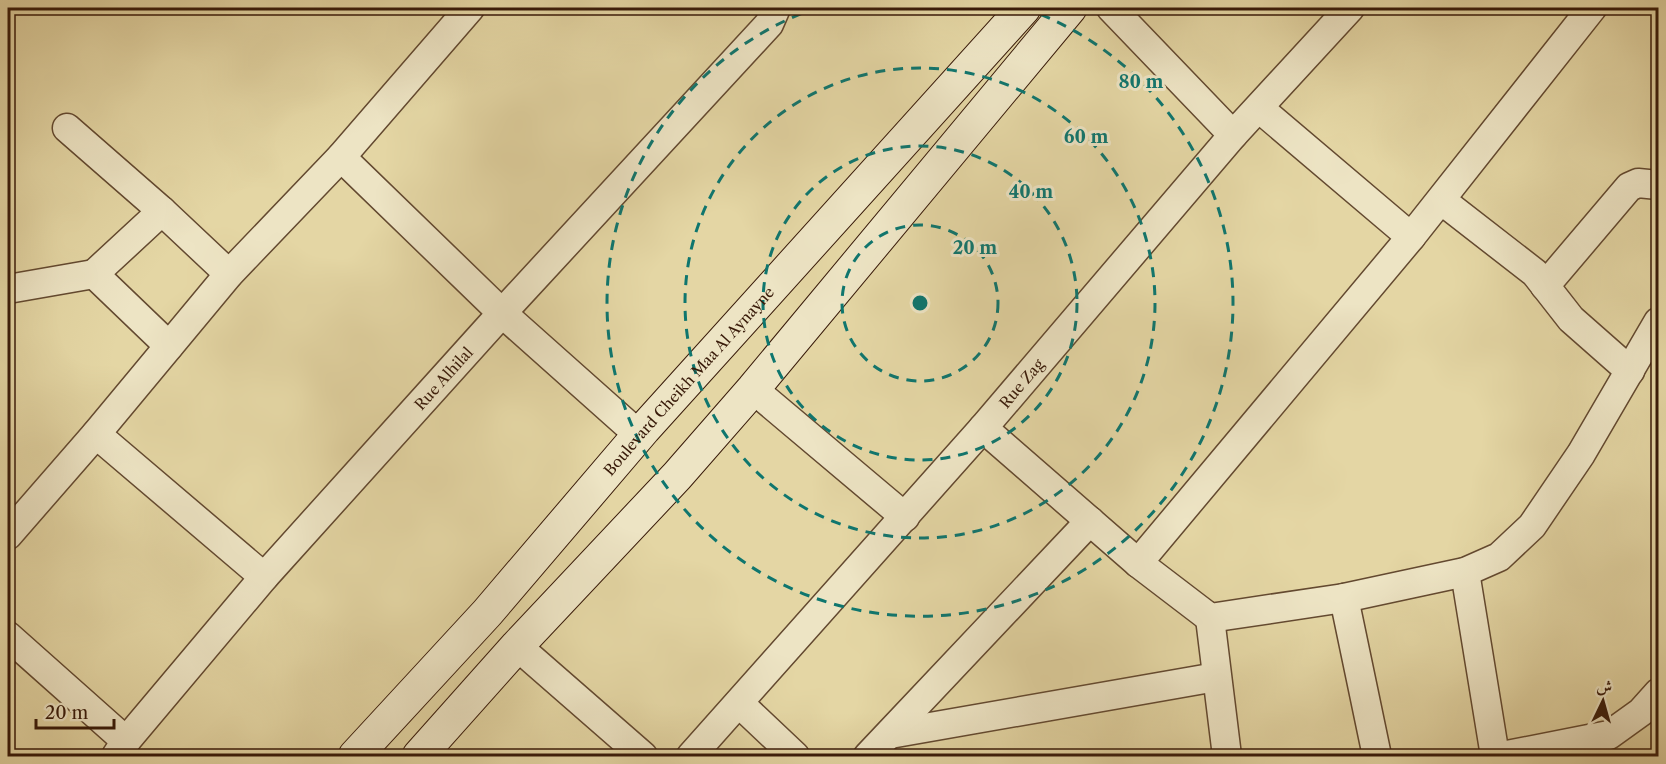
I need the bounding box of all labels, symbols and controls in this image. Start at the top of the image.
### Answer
text: 80 m [1118,71,1164,93]
text: 60 m [1064,126,1108,148]
text: 40 m [1009,181,1053,203]
text: 20 m [953,237,997,259]
street label: Boulevard Cheikh Maa Al Aynayne [599,282,778,479]
centre of rings [910,293,930,313]
street label: Rue Alhilal [410,342,477,414]
street label: Rue Zag [995,355,1048,412]
north arrow [1573,671,1633,731]
text: ش [1596,675,1613,697]
scale bar [36,692,114,730]
text: 20 m [45,702,89,724]

